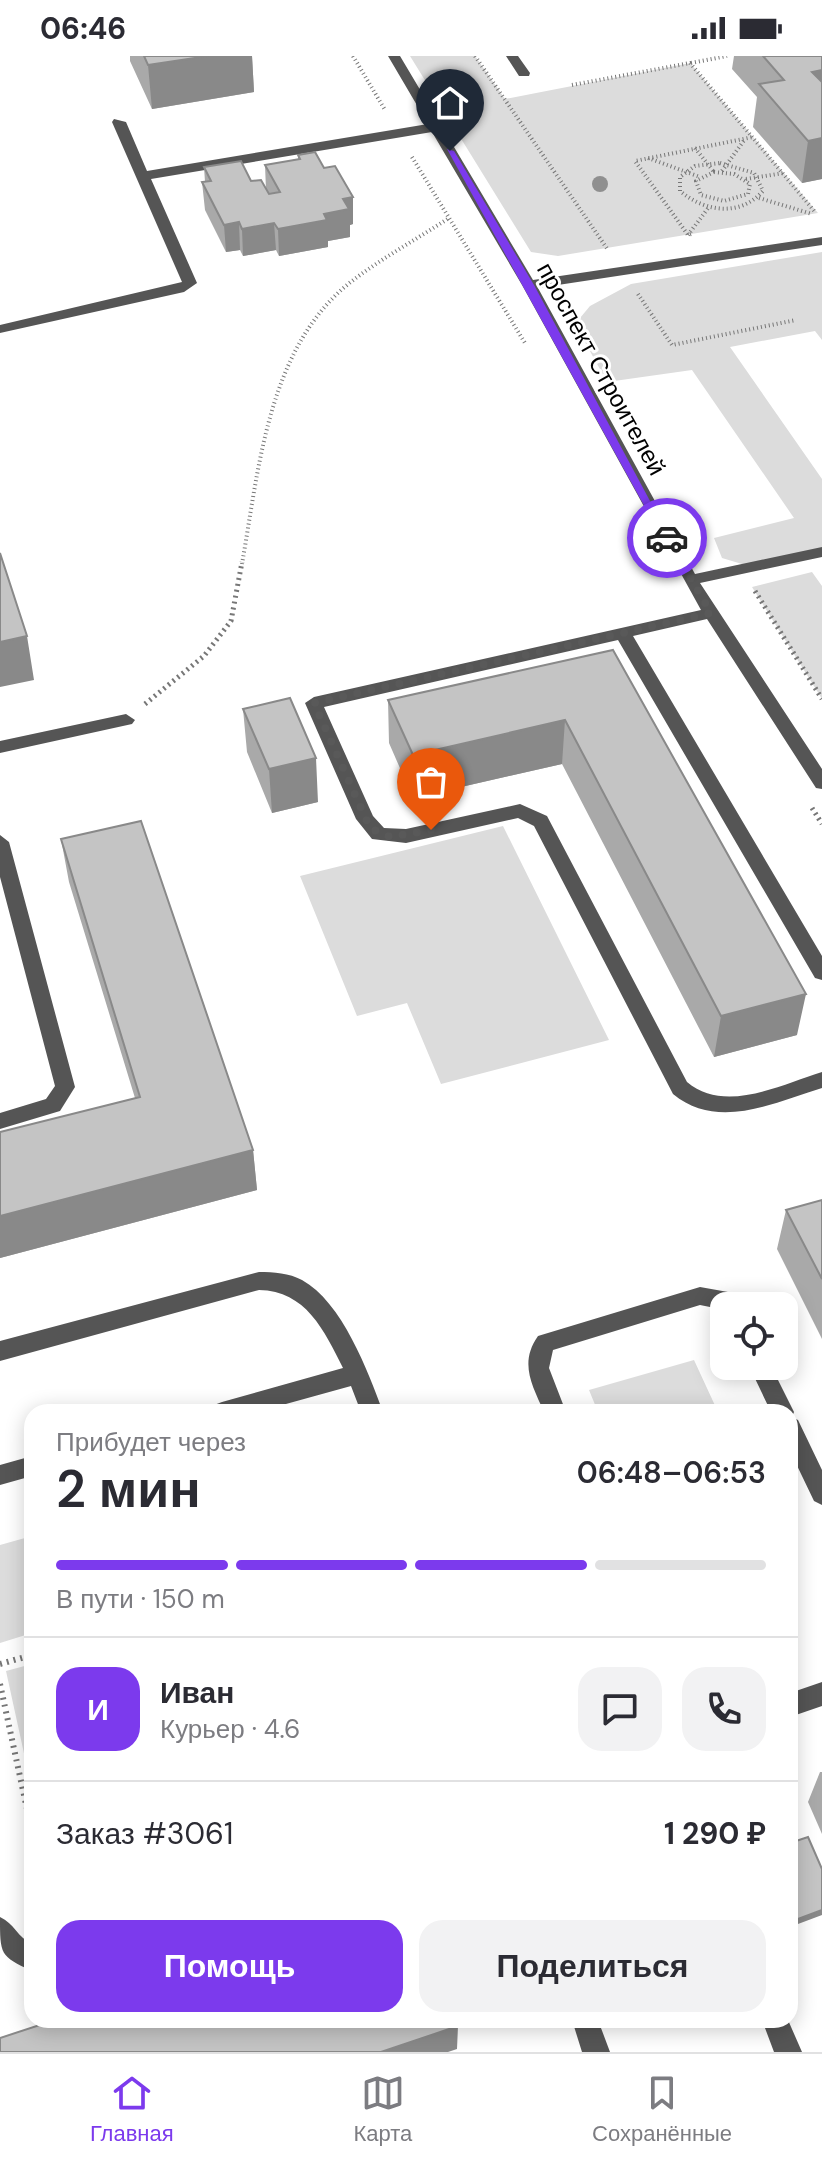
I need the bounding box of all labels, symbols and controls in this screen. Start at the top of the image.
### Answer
text: 06:46 [40,9,126,48]
pin [416,69,484,151]
icon: home [428,81,472,125]
street label: проспект Строителей [530,257,673,481]
courier [627,498,707,578]
icon: car [645,516,689,560]
pin [397,748,465,830]
icon: bag [409,760,453,804]
map controls [710,1292,798,1380]
button: locate [710,1292,798,1380]
text: Прибудет через [56,1425,246,1459]
text: 06:48–06:53 [577,1453,766,1492]
text: 2 мин [56,1455,201,1523]
text: В пути · 150 m [56,1582,225,1616]
button: chat [578,1667,662,1751]
button: phone [682,1667,766,1751]
text: Иван [160,1673,234,1712]
text: И [87,1690,109,1729]
text: Курьер · 4.6 [160,1712,300,1746]
text: Заказ #3061 [56,1814,233,1853]
text: 1 290 ₽ [664,1814,766,1853]
button: Помощь [56,1920,403,2012]
button: Поделиться [419,1920,766,2012]
tab: Главная [90,2071,174,2148]
tab: Карта [353,2071,412,2148]
tab: Сохранённые [592,2071,732,2148]

